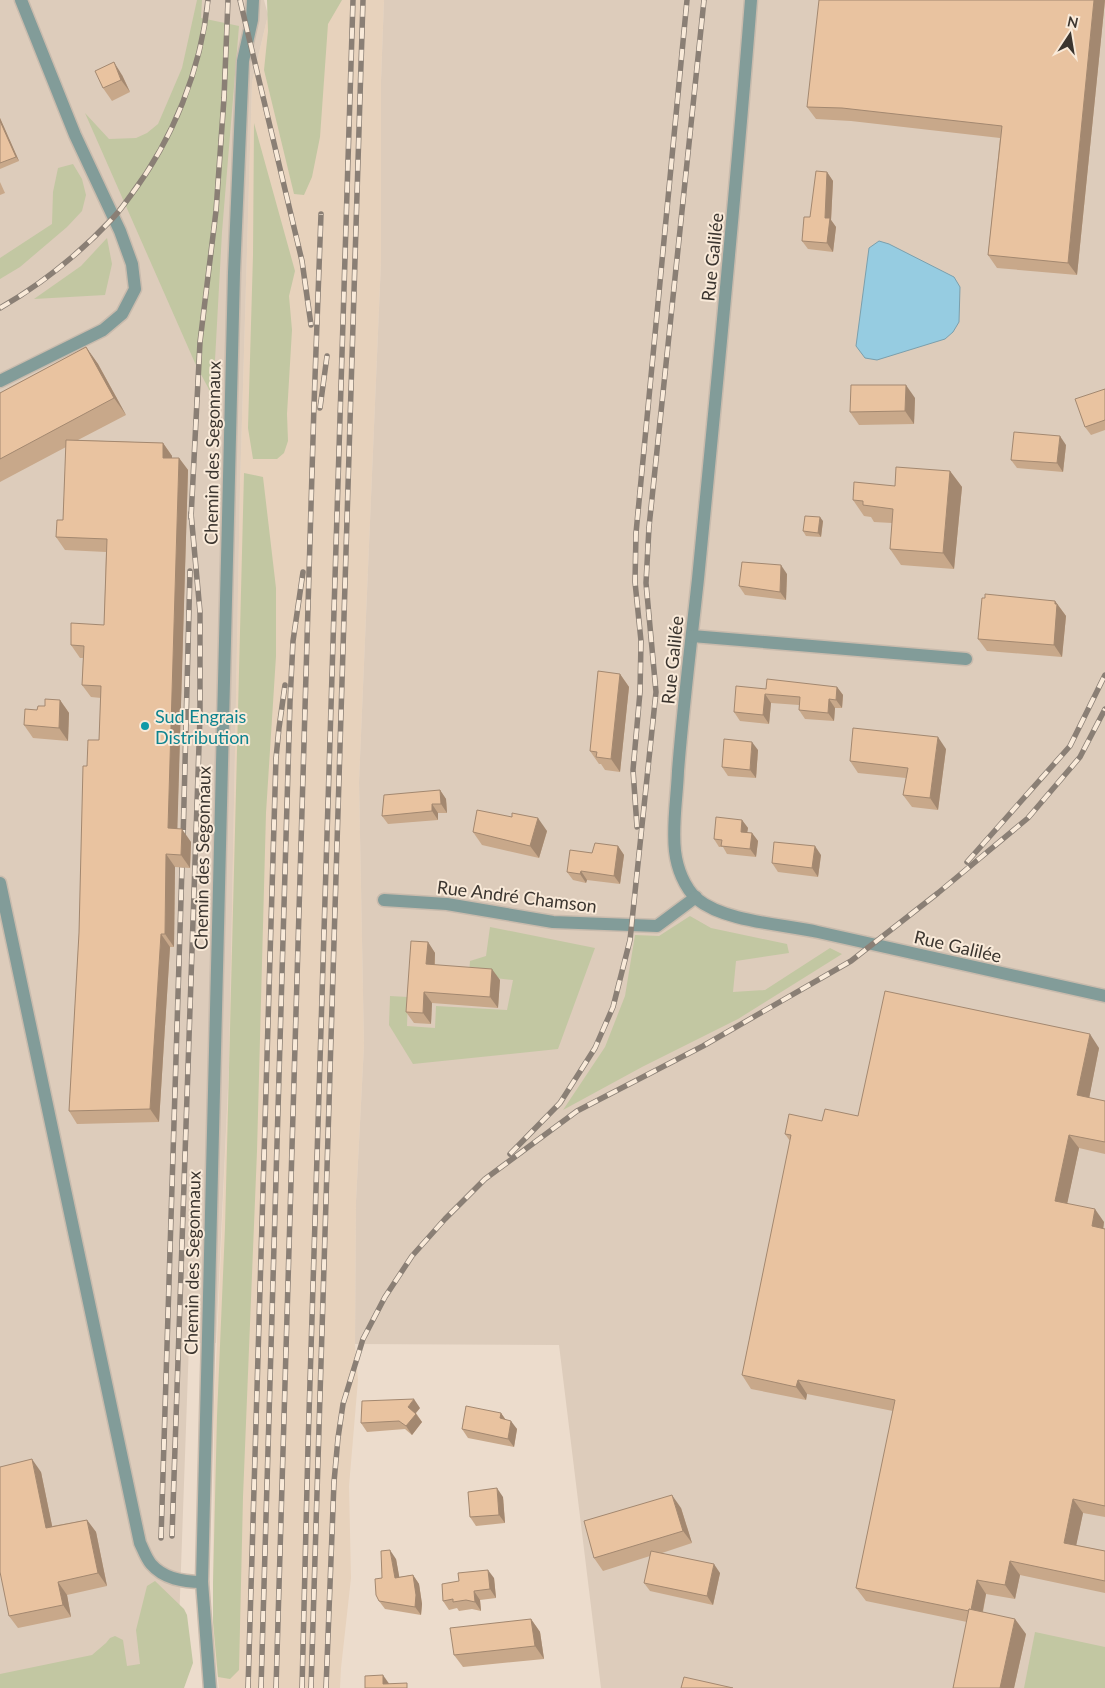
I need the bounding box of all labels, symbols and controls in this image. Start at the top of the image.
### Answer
north arrow [1045,10,1095,60]
text: N [1066,12,1080,31]
street label: Rue Galilée [696,212,728,302]
street label: Chemin des Segonnaux [199,361,225,545]
street label: Rue Galilée [656,615,688,705]
place label: Sud Engrais Distribution [155,705,249,748]
marker: Sud Engrais Distribution [139,720,151,732]
street label: Chemin des Segonnaux [189,766,215,950]
street label: Rue André Chamson [436,875,598,917]
street label: Rue Galilée [912,925,1004,967]
street label: Chemin des Segonnaux [179,1171,205,1355]

